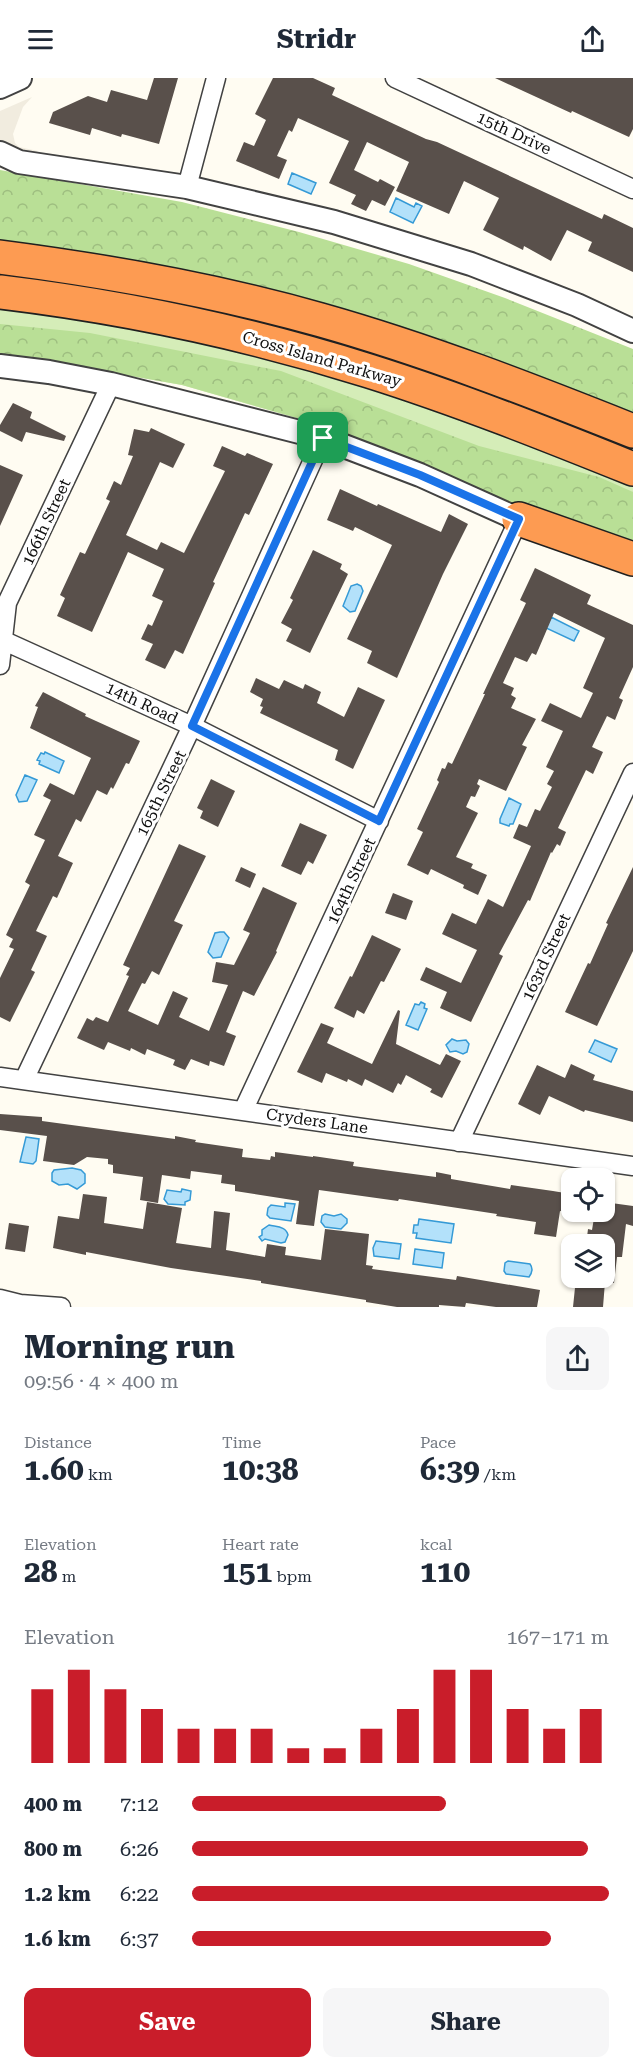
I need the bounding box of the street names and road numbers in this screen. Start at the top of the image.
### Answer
street label: 15th Drive [474,107,554,159]
street label: Cross Island Parkway [240,327,404,391]
street label: 166th Street [18,476,74,568]
street label: 14th Road [103,678,181,728]
street label: 165th Street [132,747,190,839]
street label: 164th Street [323,835,379,927]
street label: 163rd Street [518,911,574,1003]
street label: Cryders Lane [265,1104,369,1138]

